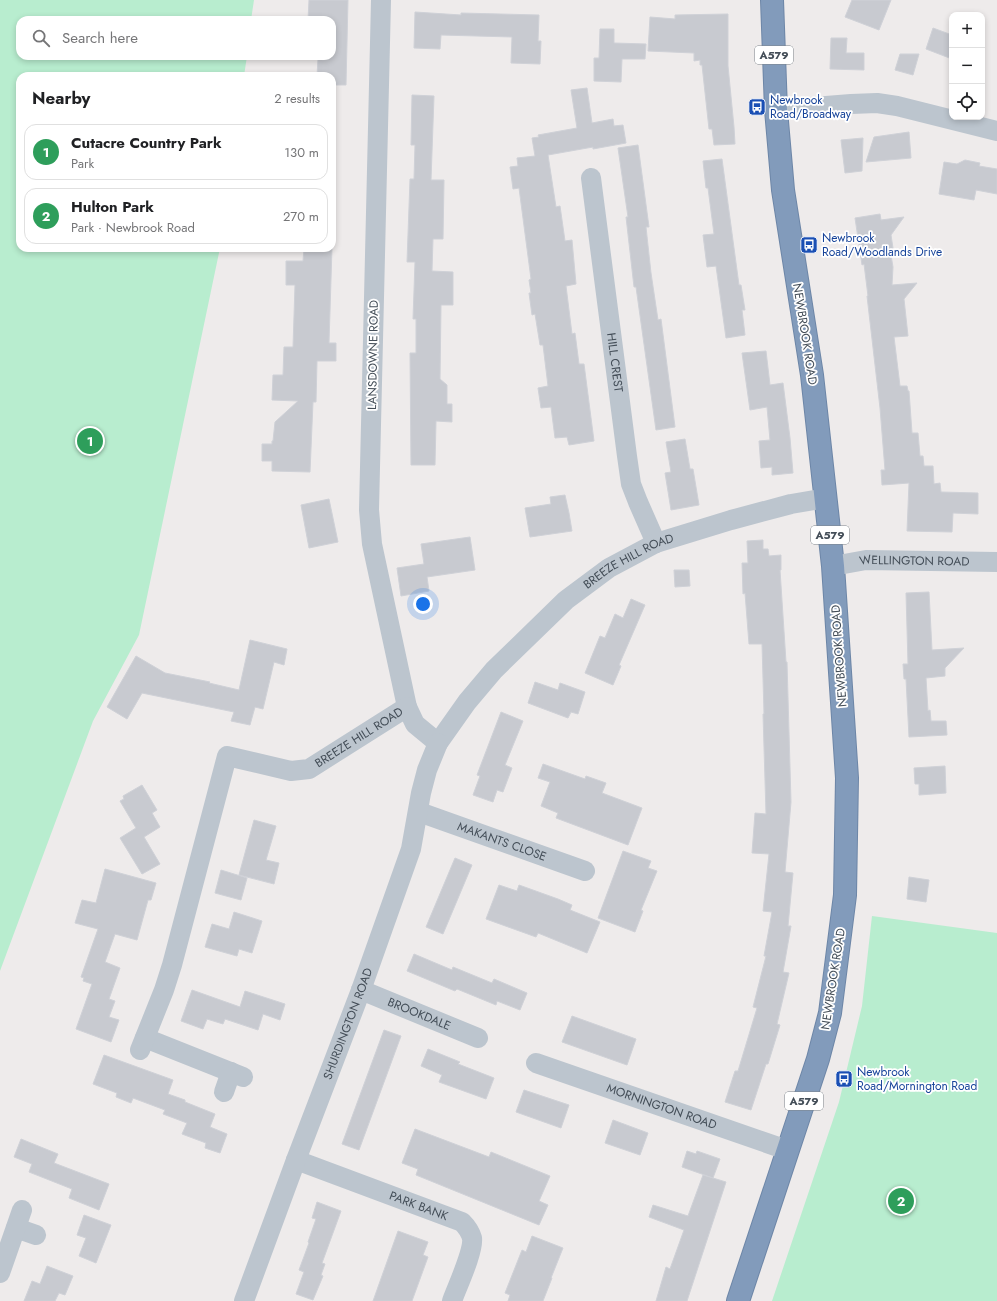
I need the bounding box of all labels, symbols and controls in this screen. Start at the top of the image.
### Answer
map controls [949,12,985,120]
button: + [949,12,985,48]
search box [16,16,336,60]
icon: search [30,27,52,49]
text: Search here [62,27,138,49]
road number: A579 [755,46,793,64]
button: − [949,48,985,84]
button: locate [949,84,985,120]
text: Nearby [32,86,90,110]
text: 2 results [274,89,320,108]
place label: Newbrook Road/Broadway [770,91,852,123]
bus stop icon: Newbrook Road/Broadway [747,97,767,117]
text: Cutacre Country Park [71,132,222,154]
text: 1 [43,143,49,162]
text: 130 m [284,143,319,162]
text: Park [71,154,94,173]
text: Hulton Park [71,196,154,218]
text: 2 [42,207,50,226]
text: 270 m [283,207,319,226]
text: Park · Newbrook Road [71,218,195,237]
place label: Newbrook Road/Woodlands Drive [822,229,942,261]
bus stop icon: Newbrook Road/Woodlands Drive [799,235,819,255]
street label: NEWBROOK ROAD [788,282,822,386]
street label: LANSDOWNE ROAD [363,300,383,410]
street label: HILL CREST [602,332,628,394]
pin: 1 [77,426,103,456]
road number: A579 [811,526,849,544]
street label: BREEZE HILL ROAD [579,529,676,593]
street label: WELLINGTON ROAD [858,550,970,571]
your location [413,594,433,614]
street label: NEWBROOK ROAD [826,604,852,708]
street label: BREEZE HILL ROAD [311,703,407,772]
street label: MAKANTS CLOSE [455,817,549,866]
street label: NEWBROOK ROAD [816,927,850,1031]
street label: SHURDINGTON ROAD [319,966,377,1082]
street label: BROOKDALE [385,993,454,1035]
place label: Newbrook Road/Mornington Road [857,1063,977,1095]
bus stop icon: Newbrook Road/Mornington Road [834,1069,854,1089]
street label: MORNINGTON ROAD [604,1079,719,1134]
road number: A579 [785,1092,823,1110]
pin: 2 [888,1186,914,1216]
street label: PARK BANK [387,1187,451,1225]

